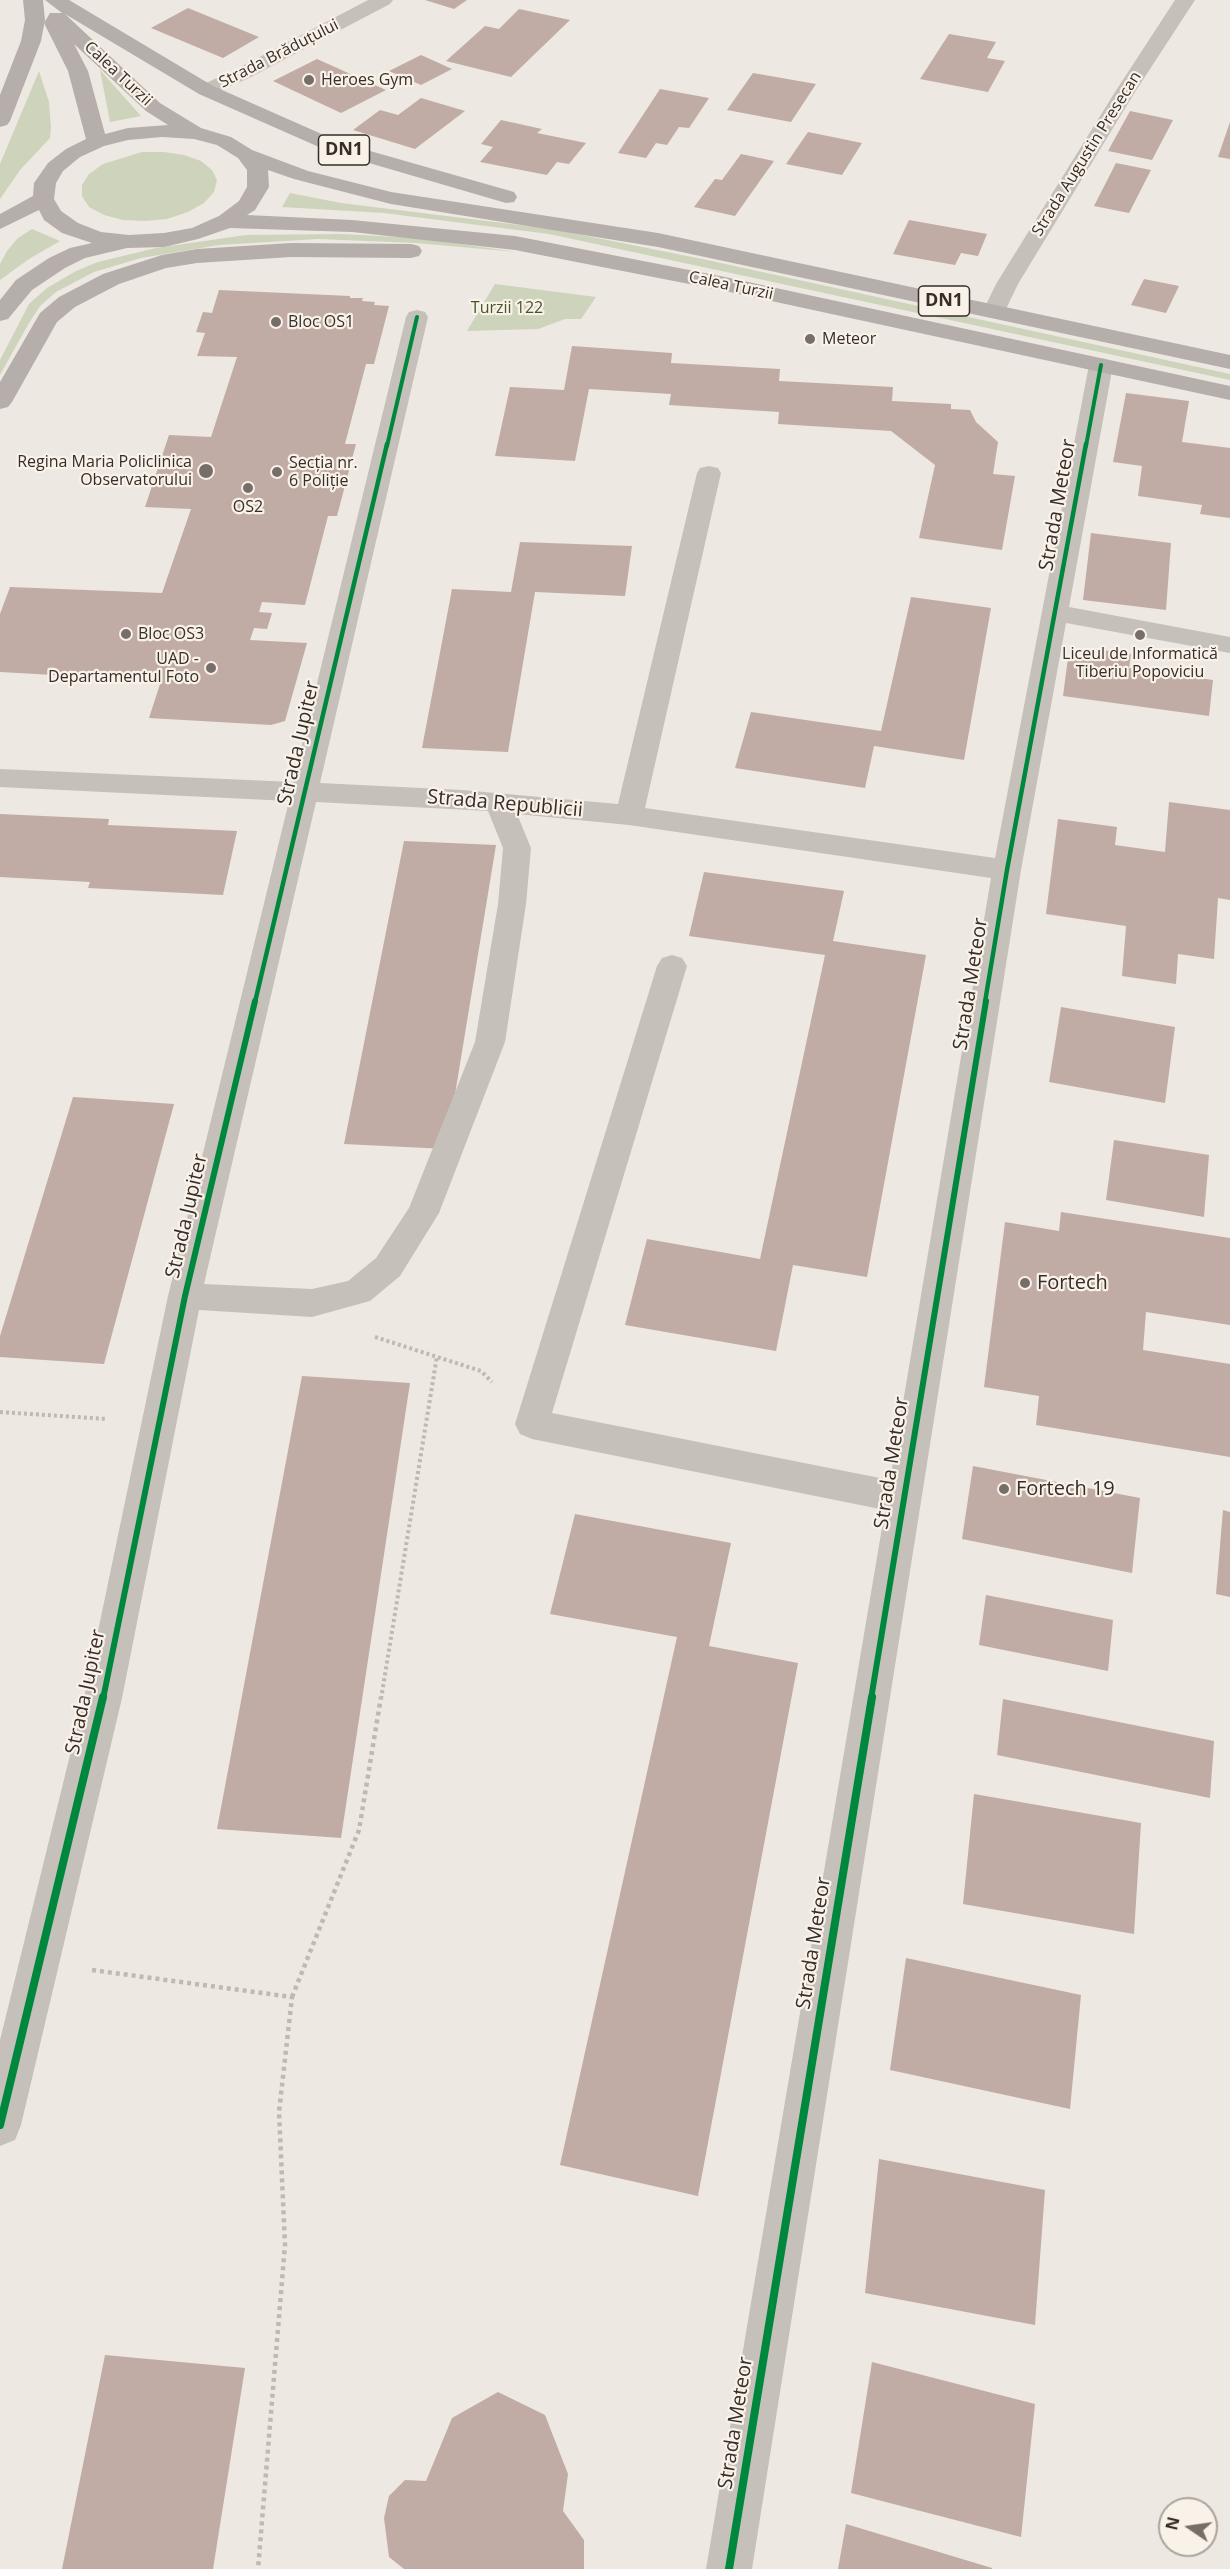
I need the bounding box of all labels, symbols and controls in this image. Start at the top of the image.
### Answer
street label: Strada Brăduțului [216,16,342,92]
street label: Calea Turzii [80,38,156,110]
street label: Strada Augustin Presecan [1028,68,1146,240]
place label: Heroes Gym [321,70,413,90]
marker: Heroes Gym [302,73,316,87]
road number: DN1 [318,135,370,165]
street label: Calea Turzii [687,268,775,304]
road number: DN1 [918,286,970,316]
park label: Turzii 122 [471,298,543,318]
place label: Bloc OS1 [288,312,354,332]
marker: Bloc OS1 [269,315,283,329]
place label: Meteor [822,329,876,349]
marker: Meteor [803,332,817,346]
street label: Strada Meteor [1035,437,1081,573]
place label: Regina Maria Policlinica Observatorului [17,452,192,490]
place label: Secția nr. 6 Poliție [289,453,358,491]
marker: Regina Maria Policlinica Observatorului [197,462,215,480]
marker: Secția nr. 6 Poliție [270,465,284,479]
marker: OS2 [241,481,255,495]
place label: OS2 [233,497,263,517]
place label: Bloc OS3 [138,624,204,644]
marker: Bloc OS3 [119,627,133,641]
marker: Liceul de Informatică Tiberiu Popoviciu [1133,628,1147,642]
place label: Liceul de Informatică Tiberiu Popoviciu [1062,644,1218,682]
place label: UAD - Departamentul Foto [48,649,199,687]
marker: UAD - Departamentul Foto [204,661,218,675]
street label: Strada Jupiter [273,678,325,808]
street label: Strada Republicii [426,785,584,823]
street label: Strada Meteor [949,916,993,1052]
street label: Strada Jupiter [161,1151,213,1281]
place label: Fortech [1037,1271,1108,1295]
marker: Fortech [1018,1276,1032,1290]
street label: Strada Meteor [870,1395,914,1531]
place label: Fortech 19 [1016,1477,1115,1501]
marker: Fortech 19 [997,1482,1011,1496]
street label: Strada Jupiter [61,1627,111,1757]
street label: Strada Meteor [792,1875,836,2011]
street label: Strada Meteor [714,2355,758,2491]
north arrow [1158,2497,1218,2557]
text: N [1160,2515,1185,2532]

